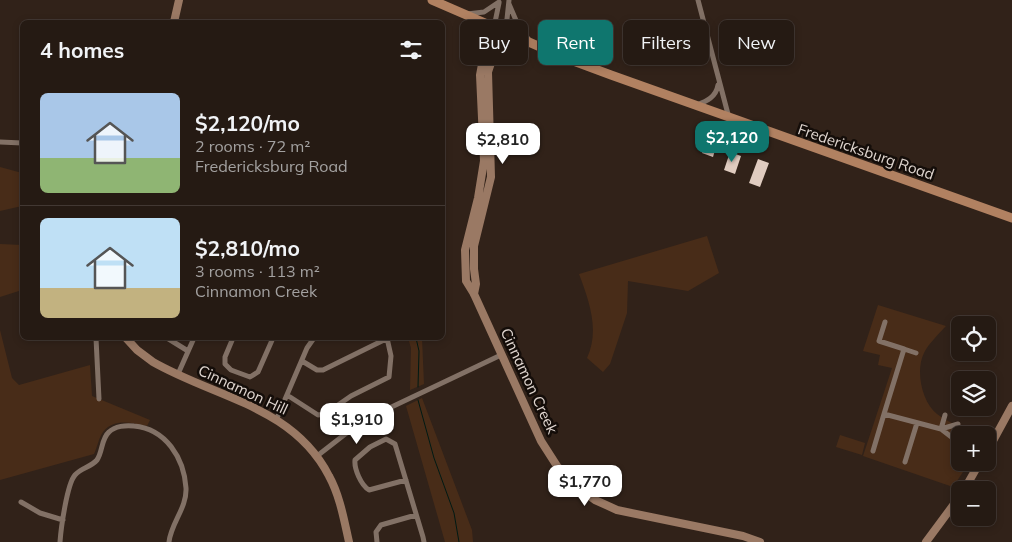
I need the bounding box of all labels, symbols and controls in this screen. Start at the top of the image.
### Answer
chip: Buy [460,20,528,65]
chip: Rent [538,20,613,65]
chip: Filters [623,20,709,65]
chip: New [719,20,794,65]
icon: filters [397,36,425,64]
text: 4 homes [40,37,124,63]
text: $2,120/mo [195,110,300,136]
icon: home [80,113,140,173]
street label: Fredericksburg Road [795,119,937,184]
pin: $2,120 [691,120,773,163]
pin: $2,810 [462,122,544,165]
text: $2,120 [706,127,758,147]
text: $2,810 [477,129,529,149]
text: 2 rooms · 72 m² [195,136,310,156]
text: Fredericksburg Road [195,156,348,176]
text: $2,810/mo [195,235,300,261]
icon: home [80,238,140,298]
text: 3 rooms · 113 m² [195,261,320,281]
text: Cinnamon Creek [195,281,317,301]
map controls [951,316,996,526]
button: locate [951,316,996,361]
street label: Cinnamon Creek [497,325,562,437]
street label: Cinnamon Hill [195,360,291,419]
button: layers [951,371,996,416]
pin: $1,910 [316,402,398,445]
text: $1,910 [331,409,383,429]
button: + [951,426,996,471]
pin: $1,770 [544,464,626,507]
text: $1,770 [559,471,611,491]
button: − [951,481,996,526]

